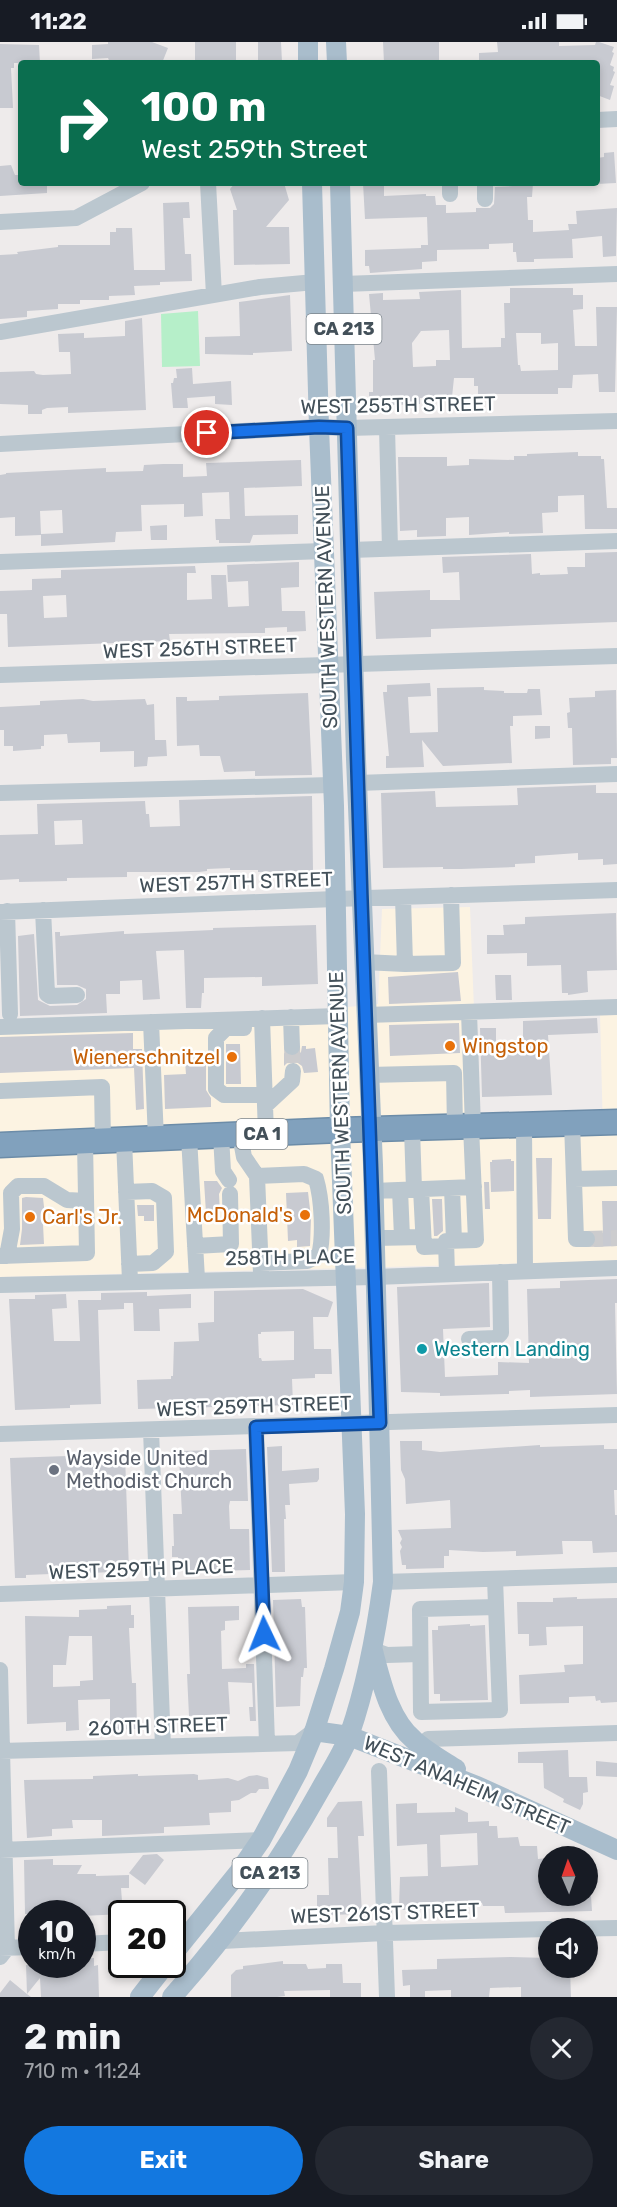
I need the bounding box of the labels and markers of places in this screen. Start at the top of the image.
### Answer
pin [181,407,232,458]
place label: Wingstop [462,1034,548,1058]
marker: Wingstop [443,1039,457,1053]
place label: Wienerschnitzel [73,1045,220,1069]
marker: Wienerschnitzel [225,1050,239,1064]
place label: McDonald's [187,1203,293,1227]
place label: Carl's Jr. [42,1205,122,1229]
marker: McDonald's [298,1208,312,1222]
marker: Carl's Jr. [23,1210,37,1224]
place label: Western Landing [434,1337,590,1361]
marker: Western Landing [415,1342,429,1356]
place label: Wayside United Methodist Church [66,1446,232,1493]
marker: Wayside United Methodist Church [47,1463,61,1477]

